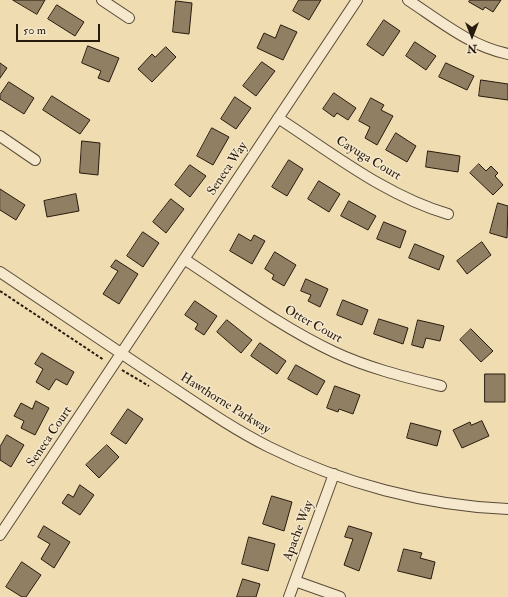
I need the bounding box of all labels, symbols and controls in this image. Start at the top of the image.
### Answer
scale bar [18,16,102,42]
north arrow [452,16,492,56]
text: 50 m [23,23,46,38]
text: N [467,42,477,55]
street label: Cayuga Court [333,133,403,185]
street label: Seneca Way [204,139,252,199]
street label: Otter Court [281,303,345,347]
street label: Hawthorne Parkway [177,370,273,438]
street label: Seneca Court [24,404,76,470]
street label: Apache Way [280,499,318,563]

